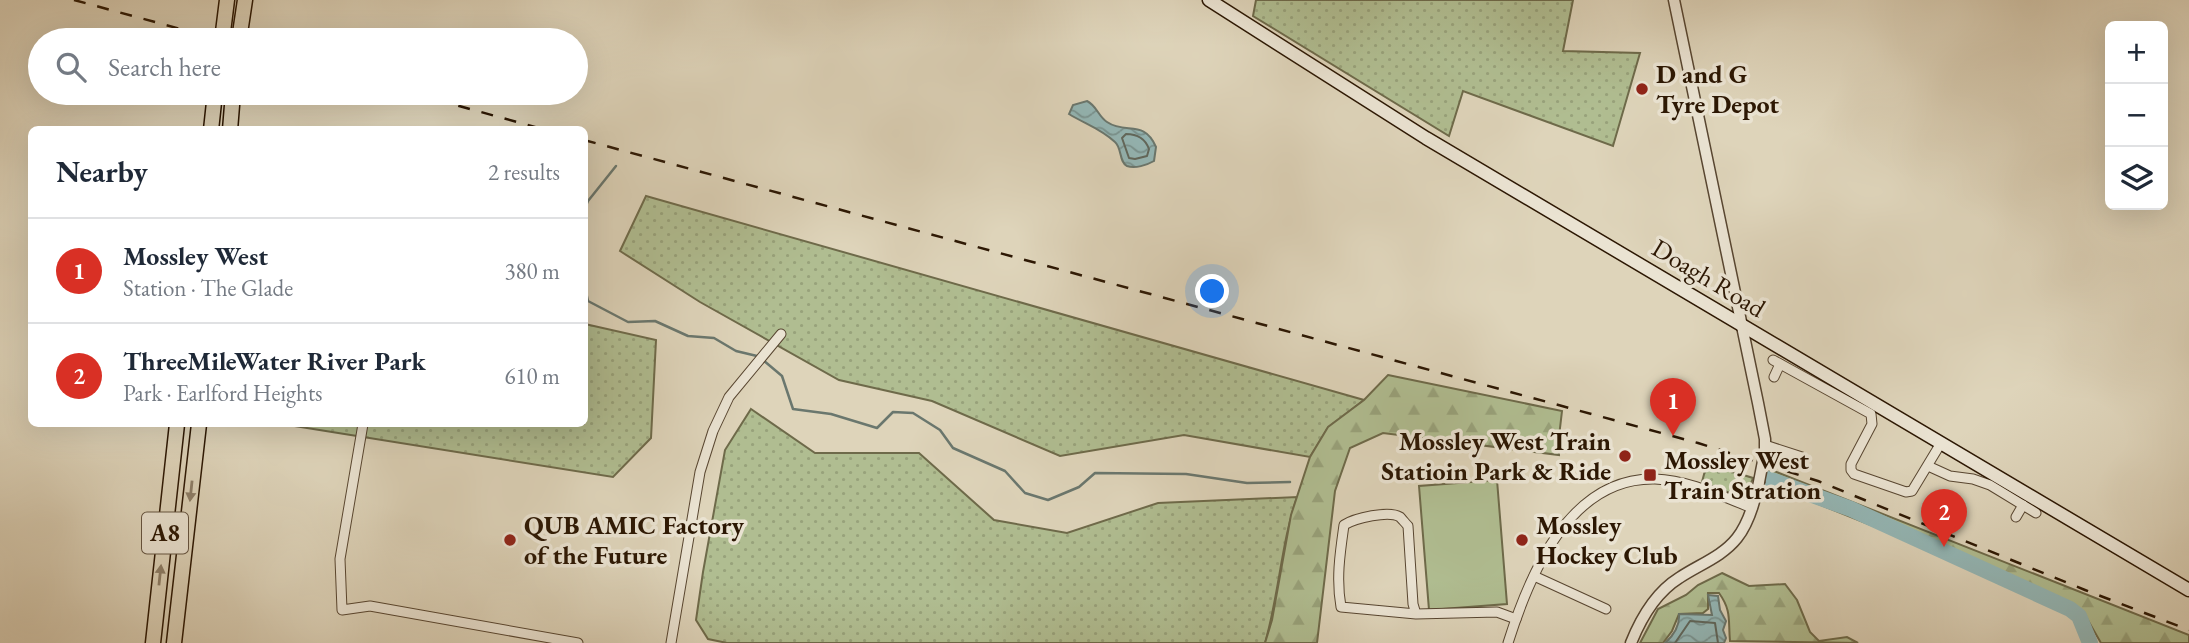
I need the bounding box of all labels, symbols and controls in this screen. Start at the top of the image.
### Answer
map controls [2105,21,2168,210]
button: + [2105,21,2168,84]
search box [28,28,588,105]
icon: search [52,48,90,86]
text: Search here [108,50,221,84]
place label: D and G Tyre Depot [1656,57,1779,121]
marker: D and G Tyre Depot [1634,81,1650,97]
button: − [2105,84,2168,147]
button: layers [2105,147,2168,210]
text: Nearby [56,152,148,191]
text: 2 results [488,157,560,187]
street label: Doagh Road [1646,231,1773,326]
text: Mossley West [123,239,268,273]
text: 1 [73,256,85,286]
text: 380 m [504,256,560,286]
text: Station · The Glade [123,273,293,303]
your location [1195,274,1229,308]
text: ThreeMileWater River Park [123,344,426,378]
text: 2 [73,361,85,391]
text: 610 m [504,361,560,391]
text: Park · Earlford Heights [123,378,323,408]
pin: 1 [1650,378,1696,436]
place label: Mossley West Train Statioin Park & Ride [1381,424,1611,488]
place label: Mossley West Train Stration [1664,443,1821,507]
marker: Mossley West Train Statioin Park & Ride [1617,448,1633,464]
marker: Mossley West Train Stration [1642,467,1658,483]
one-way arrow [185,481,196,503]
pin: 2 [1921,489,1967,547]
place label: QUB AMIC Factory of the Future [524,508,744,572]
place label: Mossley Hockey Club [1536,508,1678,572]
road number: A8 [142,512,188,554]
marker: QUB AMIC Factory of the Future [502,532,518,548]
marker: Mossley Hockey Club [1514,532,1530,548]
one-way arrow [155,564,166,586]

